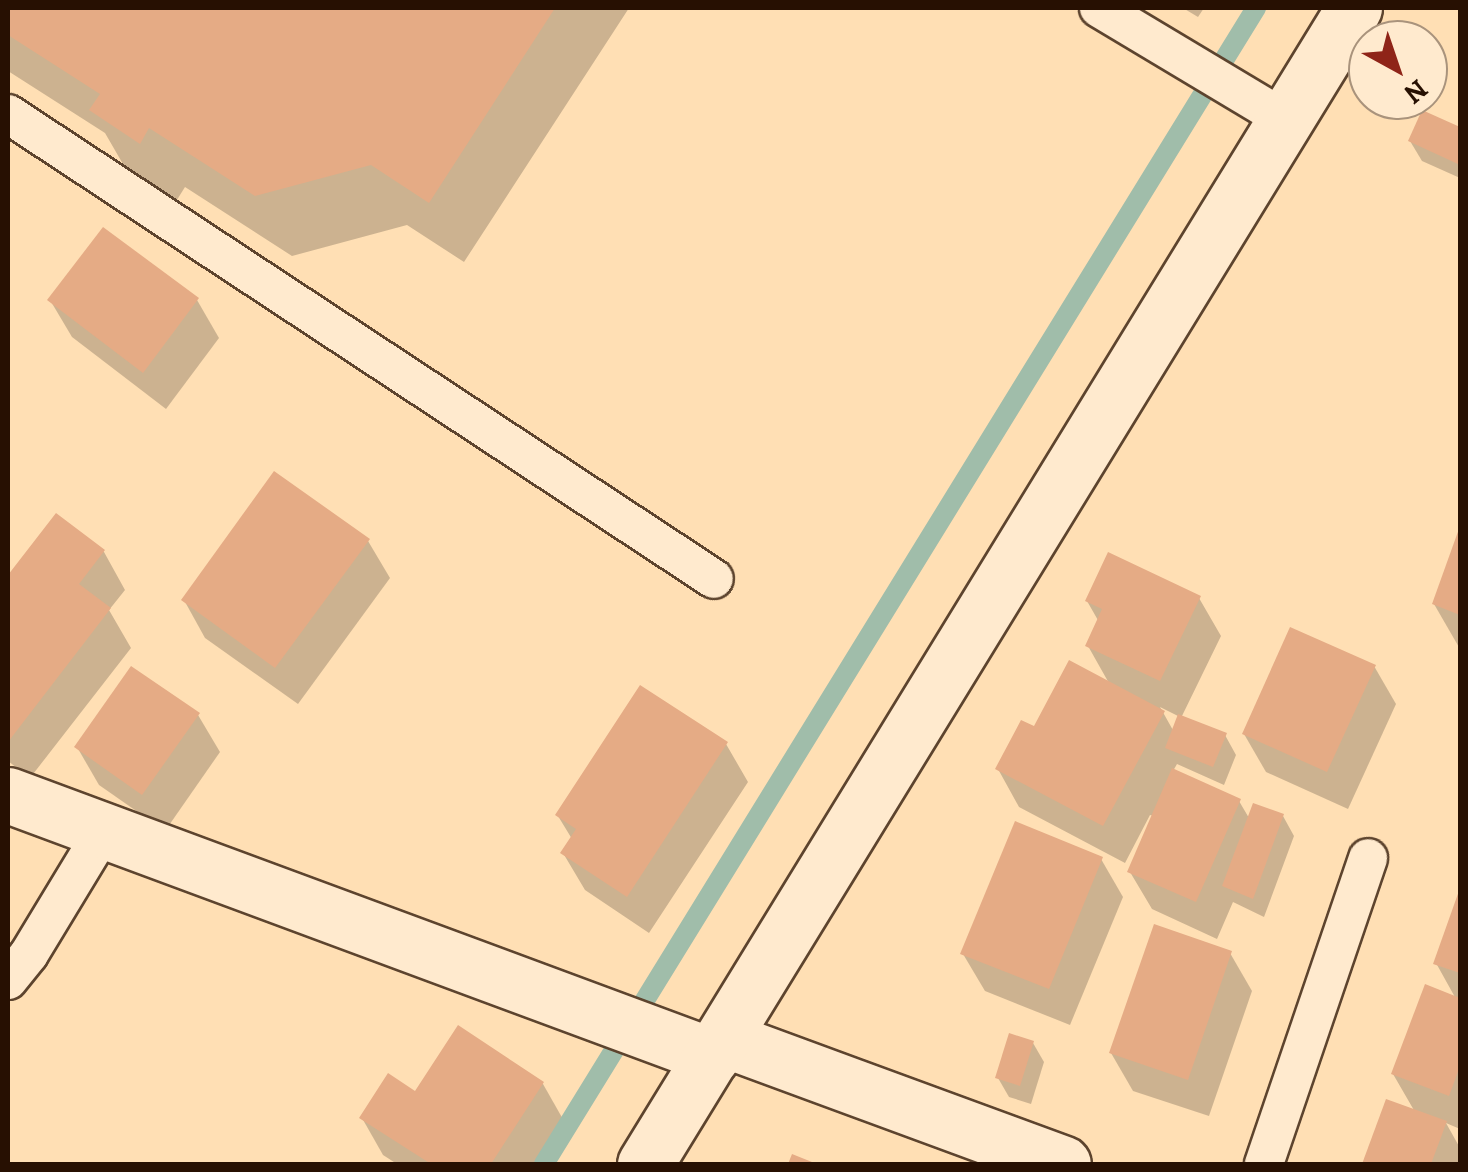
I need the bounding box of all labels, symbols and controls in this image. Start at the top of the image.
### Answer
north arrow [1348,20,1448,120]
text: N [1396,70,1436,113]

